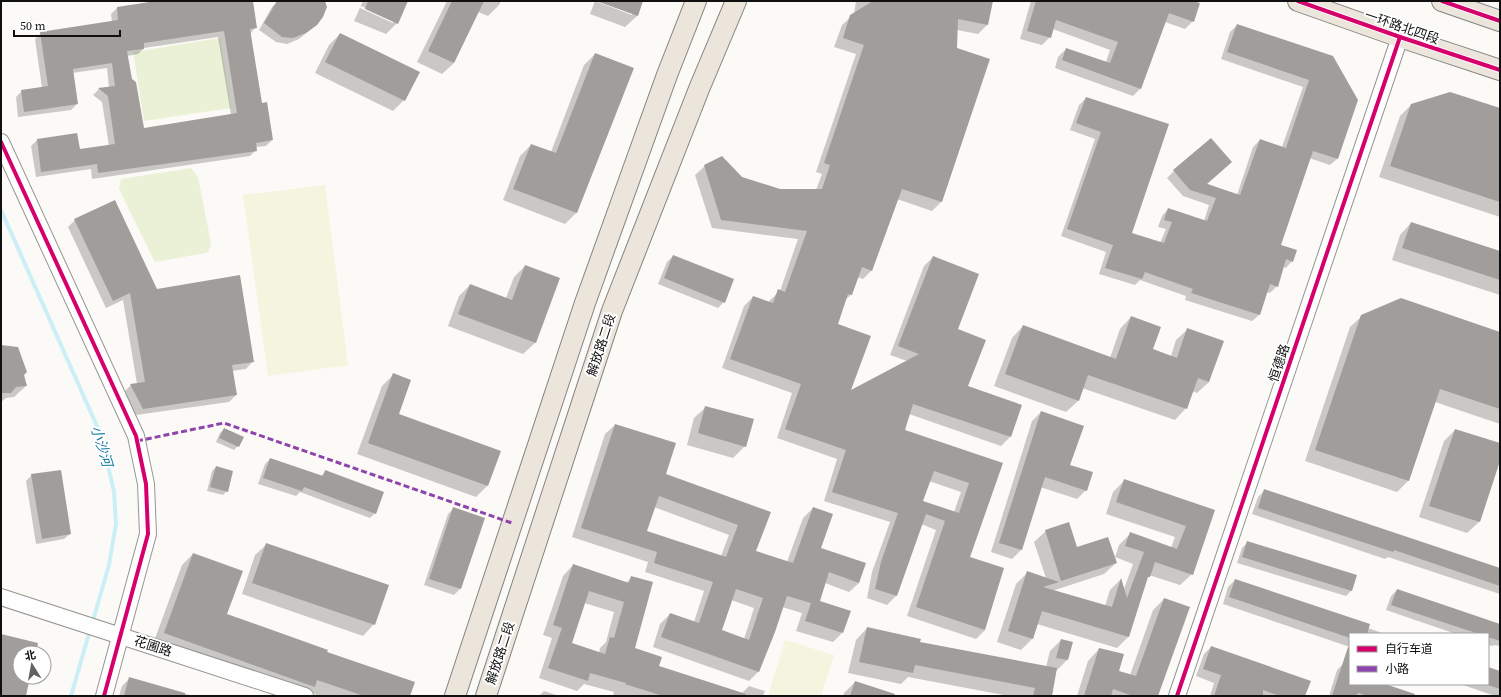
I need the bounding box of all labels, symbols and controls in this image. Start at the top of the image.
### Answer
street label: 一环路北四段 [1362,6,1442,48]
scale bar [14,12,120,38]
text: 50 m [20,18,46,34]
street label: 解放路二段 [583,311,619,379]
street label: 恒德路 [1265,342,1293,384]
water label: 小沙河 [86,423,119,472]
street label: 解放路二段 [482,619,518,687]
street label: 花圃路 [132,632,174,660]
legend [1349,633,1489,685]
text: 自行车道 [1385,641,1433,657]
north arrow [12,645,52,685]
text: 北 [23,647,37,664]
text: 小路 [1385,661,1409,677]

